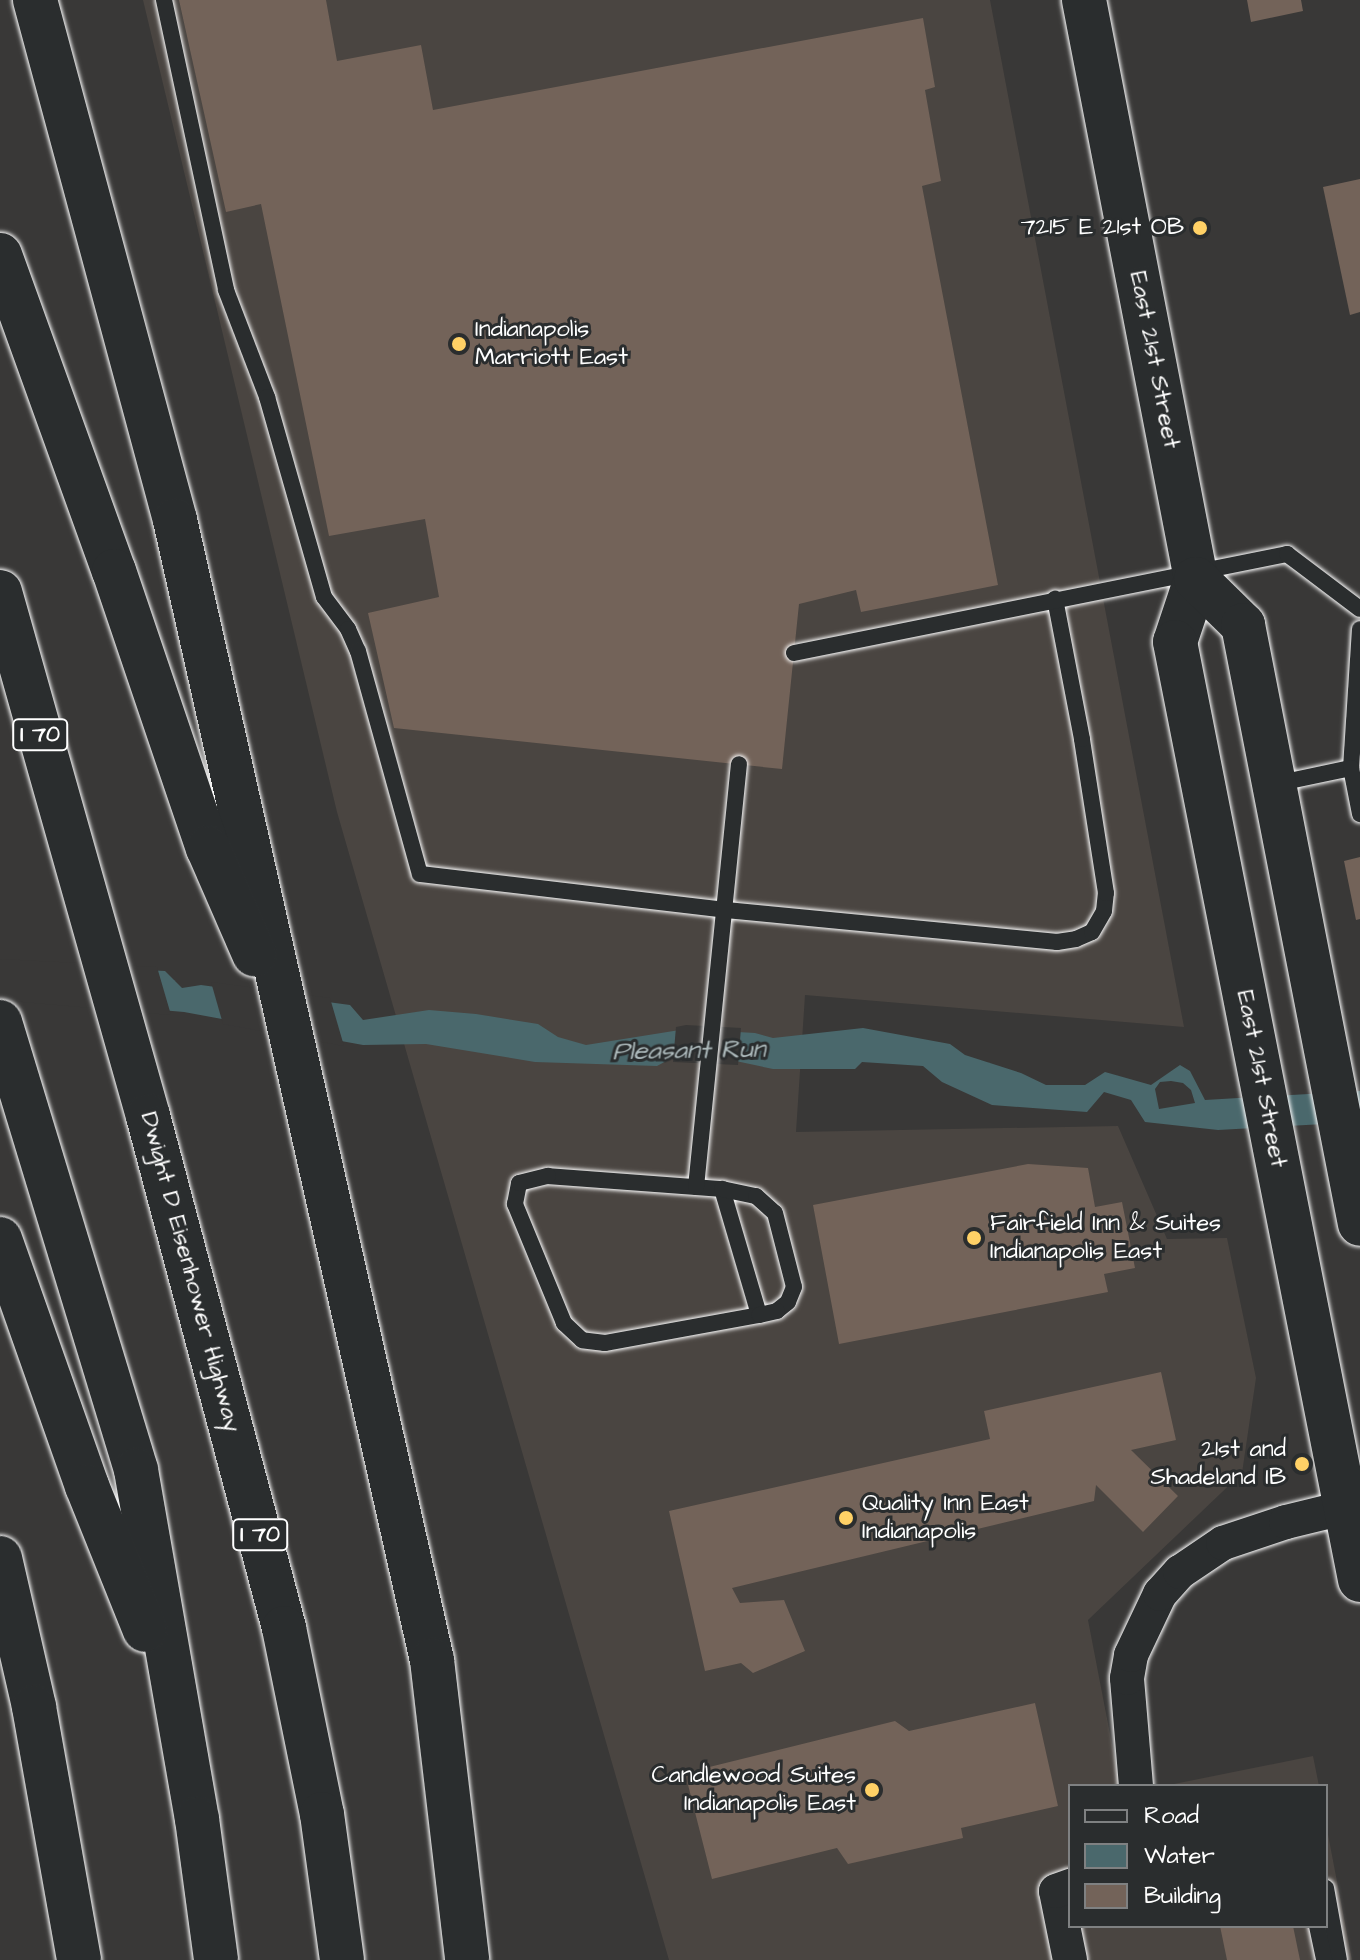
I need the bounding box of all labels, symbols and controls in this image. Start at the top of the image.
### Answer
place label: 7215 E 21st OB [1021,214,1184,242]
marker: 7215 E 21st OB [1191,219,1209,237]
street label: East 21st Street [1123,269,1185,451]
place label: Indianapolis Marriott East [475,316,628,372]
marker: Indianapolis Marriott East [450,335,468,353]
road number: I 70 [12,717,68,753]
street label: East 21st Street [1230,988,1292,1170]
water label: Pleasant Run [612,1034,766,1068]
street label: Dwight D Eisenhower Highway [133,1109,247,1435]
place label: Fairfield Inn & Suites Indianapolis East [990,1210,1221,1266]
marker: Fairfield Inn & Suites Indianapolis East [965,1229,983,1247]
place label: 21st and Shadeland IB [1151,1436,1286,1492]
marker: 21st and Shadeland IB [1293,1455,1311,1473]
place label: Quality Inn East Indianapolis [862,1490,1029,1546]
marker: Quality Inn East Indianapolis [837,1509,855,1527]
road number: I 70 [232,1517,288,1553]
place label: Candlewood Suites Indianapolis East [651,1762,856,1818]
marker: Candlewood Suites Indianapolis East [863,1781,881,1799]
legend [1068,1784,1328,1928]
text: Road [1144,1799,1199,1833]
text: Water [1144,1839,1215,1873]
text: Building [1144,1879,1221,1913]

